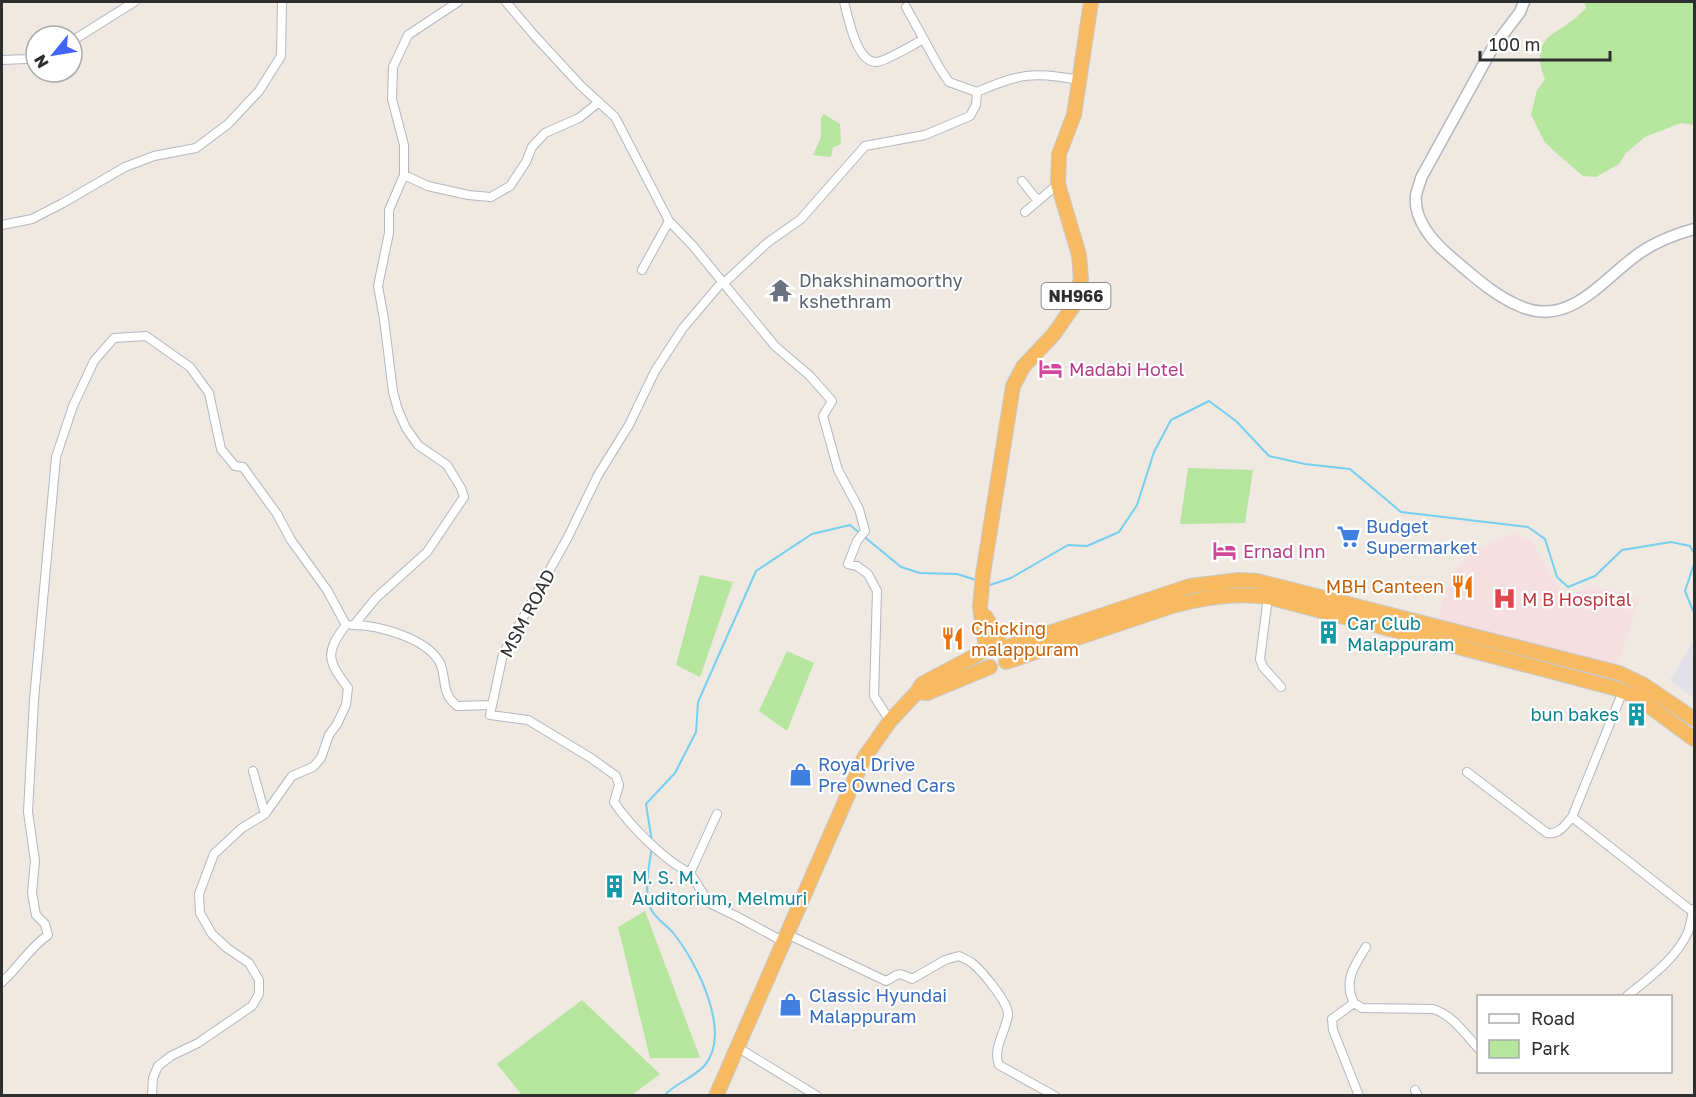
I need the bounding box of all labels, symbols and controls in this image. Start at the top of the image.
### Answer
north arrow [24,24,84,84]
scale bar [1480,24,1610,62]
text: 100 m [1489,33,1540,55]
text: N [29,51,53,72]
place label: Dhakshinamoorthy kshethram [799,269,963,312]
temple icon: Dhakshinamoorthy kshethram [768,277,794,303]
road number: NH966 [1042,283,1110,309]
hotel icon: Madabi Hotel [1038,356,1064,382]
place label: Madabi Hotel [1069,358,1184,380]
place label: Budget Supermarket [1366,515,1478,558]
supermarket icon: Budget Supermarket [1335,523,1361,549]
hotel icon: Ernad Inn [1212,538,1238,564]
place label: Ernad Inn [1243,540,1326,562]
street label: MSM ROAD [495,565,559,661]
restaurant icon: MBH Canteen [1449,573,1475,599]
place label: MBH Canteen [1326,575,1444,597]
hospital icon: M B Hospital [1491,586,1517,612]
place label: M B Hospital [1522,588,1632,610]
place label: Car Club Malappuram [1347,612,1455,655]
place label: Chicking malappuram [971,617,1079,660]
building icon: Car Club Malappuram [1316,620,1342,646]
restaurant icon: Chicking malappuram [940,625,966,651]
building icon: bun bakes [1624,701,1650,727]
place label: bun bakes [1530,703,1619,725]
place label: Royal Drive Pre Owned Cars [818,753,956,796]
shop icon: Royal Drive Pre Owned Cars [787,761,813,787]
place label: M. S. M. Auditorium, Melmuri [632,866,807,909]
building icon: M. S. M. Auditorium, Melmuri [601,874,627,900]
place label: Classic Hyundai Malappuram [809,984,947,1027]
shop icon: Classic Hyundai Malappuram [778,992,804,1018]
legend [1477,995,1672,1073]
text: Road [1531,1007,1575,1029]
text: Park [1531,1037,1570,1059]

